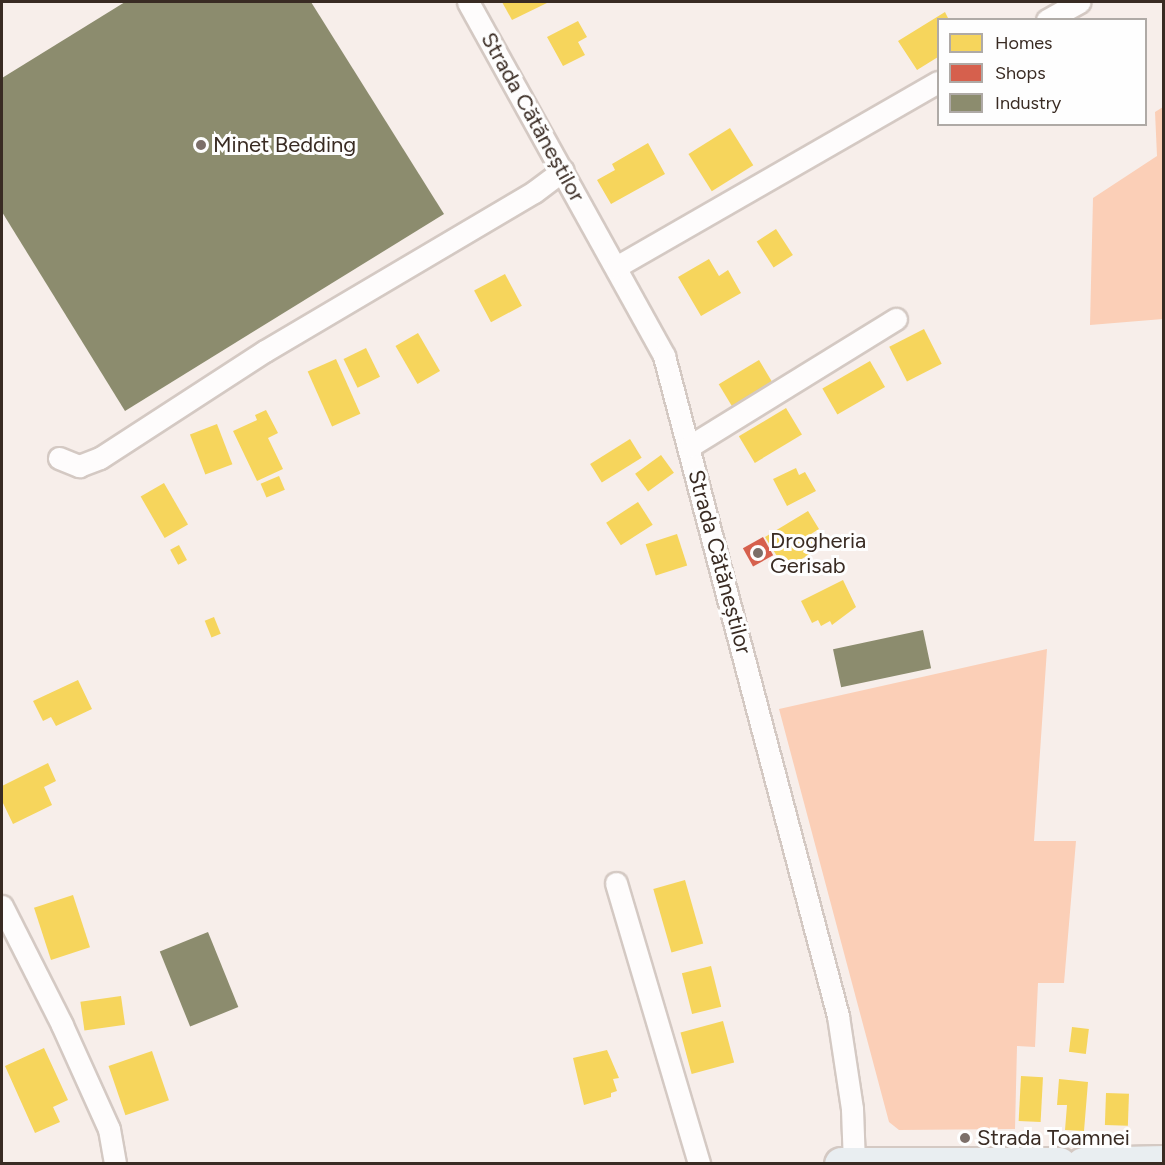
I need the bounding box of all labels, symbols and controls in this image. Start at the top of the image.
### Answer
legend [937,18,1147,126]
street label: Strada Cătăneștilor [475,28,591,206]
text: Homes [995,32,1053,54]
text: Shops [995,62,1046,84]
text: Industry [995,92,1061,114]
place label: Minet Bedding [213,132,356,158]
marker: Minet Bedding [194,138,208,152]
street label: Strada Cătăneștilor [683,467,757,657]
place label: Drogheria Gerisab [770,527,866,578]
marker: Drogheria Gerisab [751,546,765,560]
place label: Strada Toamnei [977,1125,1130,1151]
marker: Strada Toamnei [958,1131,972,1145]

